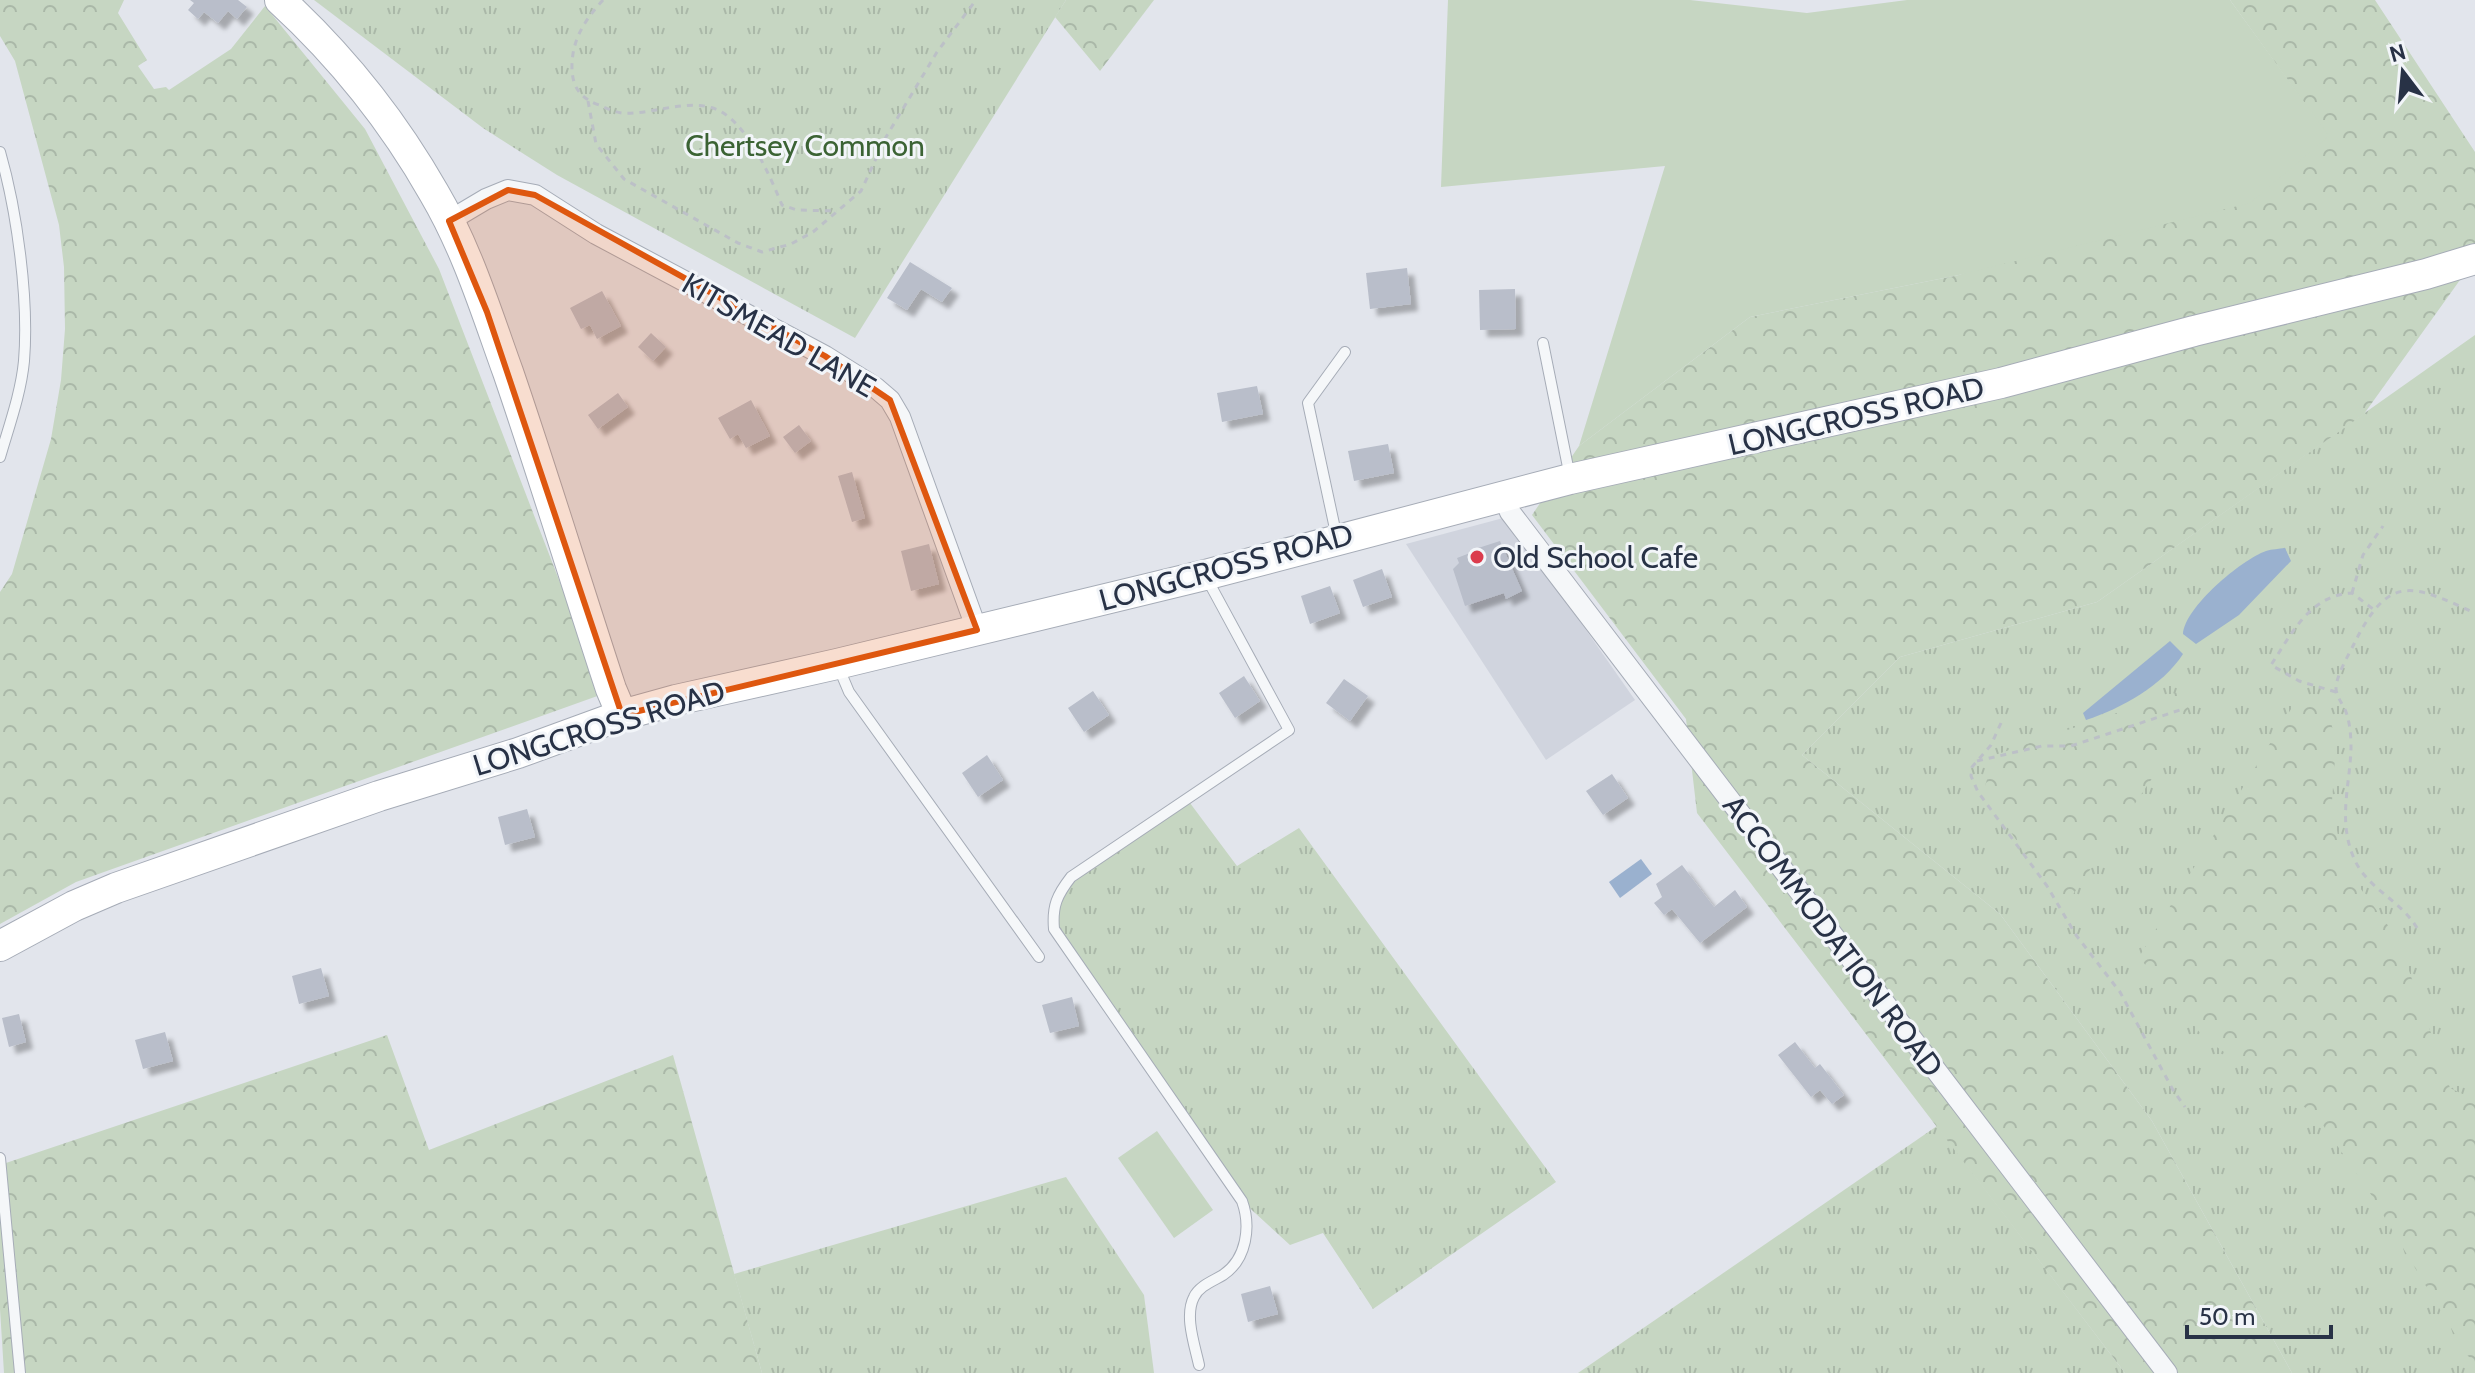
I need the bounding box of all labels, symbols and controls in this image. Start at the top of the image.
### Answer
north arrow [2363,32,2443,112]
text: N [2386,38,2409,68]
park label: Chertsey Common [685,127,925,164]
street label: KITSMEAD LANE [676,265,882,405]
street label: LONGCROSS ROAD [1725,369,1987,463]
street label: LONGCROSS ROAD [1095,515,1357,619]
place label: Old School Cafe [1493,539,1698,576]
marker: Old School Cafe [1468,548,1486,566]
street label: LONGCROSS ROAD [469,672,729,784]
street label: ACCOMMODATION ROAD [1715,788,1951,1084]
scale bar [2187,1289,2331,1339]
text: 50 m [2199,1302,2255,1331]

